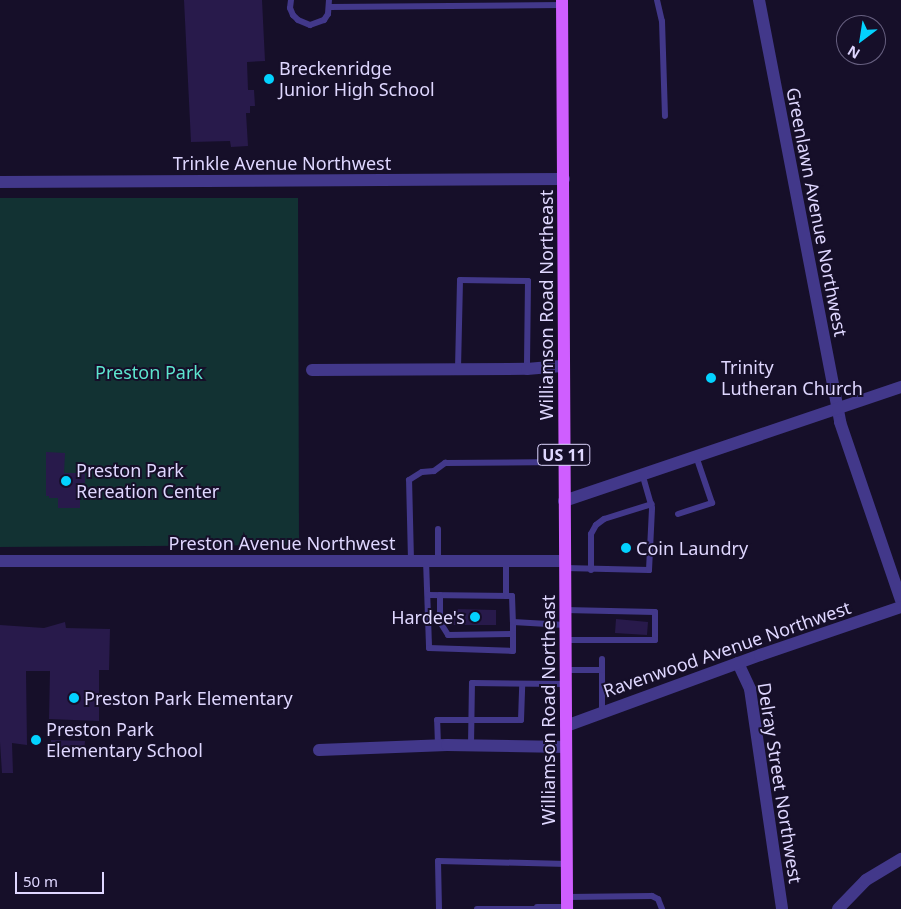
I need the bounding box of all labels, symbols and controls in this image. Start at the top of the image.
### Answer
north arrow [836,15,886,65]
text: N [844,41,863,64]
place label: Breckenridge Junior High School [279,58,435,100]
marker: Breckenridge Junior High School [263,73,275,85]
street label: Greenlawn Avenue Northwest [782,86,852,338]
street label: Trinkle Avenue Northwest [173,152,391,174]
street label: Williamson Road Northeast [535,190,557,420]
place label: Trinity Lutheran Church [721,357,863,399]
park label: Preston Park [95,361,203,383]
marker: Trinity Lutheran Church [705,372,717,384]
road number: US 11 [536,442,592,468]
place label: Preston Park Rereation Center [76,460,219,502]
marker: Preston Park Rereation Center [60,475,72,487]
street label: Preston Avenue Northwest [169,532,395,554]
place label: Coin Laundry [636,537,748,559]
marker: Coin Laundry [620,542,632,554]
street label: Williamson Road Northeast [537,595,559,825]
street label: Ravenwood Avenue Northwest [600,596,854,702]
place label: Hardee's [391,606,465,628]
marker: Hardee's [469,611,481,623]
street label: Delray Street Northwest [753,681,807,885]
place label: Preston Park Elementary [84,687,293,709]
marker: Preston Park Elementary [68,692,80,704]
place label: Preston Park Elementary School [46,719,203,762]
marker: Preston Park Elementary School [30,734,42,746]
scale bar [18,862,106,894]
text: 50 m [23,871,58,891]

